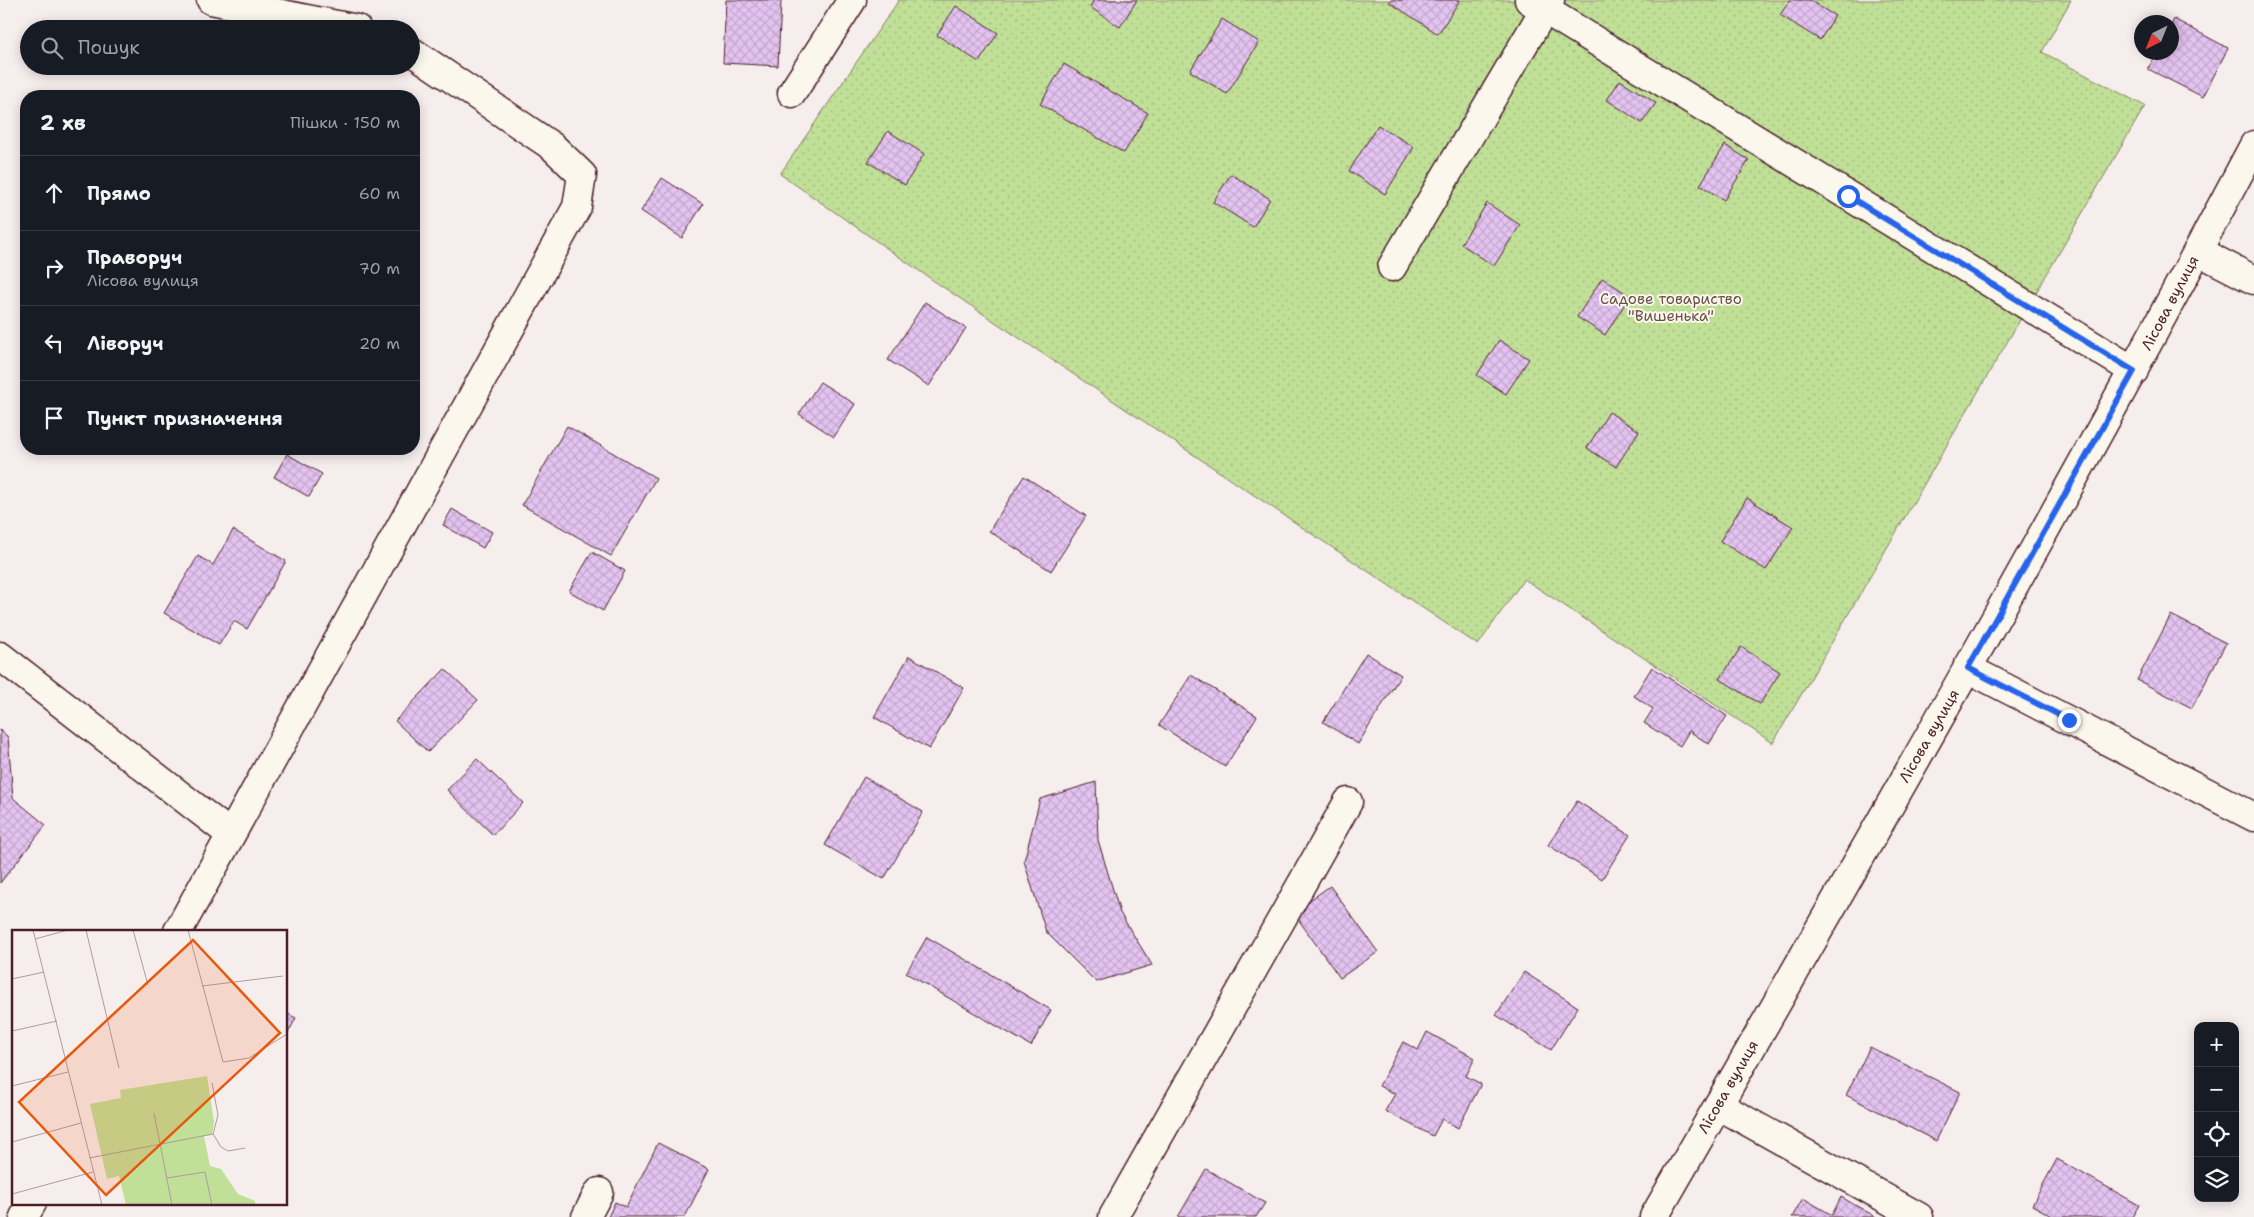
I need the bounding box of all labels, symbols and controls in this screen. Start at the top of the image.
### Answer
north arrow [2134,15,2179,60]
search box [20,20,420,75]
icon: search [38,34,66,62]
text: Пошук [78,35,140,60]
text: 2 хв [40,109,86,137]
text: Пішки · 150 m [290,112,400,133]
icon: ahead [40,179,68,207]
text: Прямо [87,181,151,206]
text: 60 m [359,183,400,204]
route start [1837,185,1860,208]
text: Праворуч [87,245,182,270]
street label: Лісова вулиця [2137,252,2203,354]
icon: right [40,254,68,282]
text: 70 m [359,258,400,279]
text: Лісова вулиця [87,270,199,291]
park label: Садове товариство "Вишенька" [1600,289,1742,326]
icon: left [40,329,68,357]
text: Ліворуч [87,331,163,356]
text: 20 m [359,333,400,354]
icon: arrive [40,404,68,432]
text: Пункт призначення [87,406,283,431]
street label: Лісова вулиця [1894,686,1964,786]
route end [2058,709,2081,732]
inset map [12,930,288,1204]
map controls [2194,1022,2239,1202]
button: + [2194,1022,2239,1067]
street label: Лісова вулиця [1693,1037,1763,1137]
button: − [2194,1067,2239,1112]
button: locate [2194,1112,2239,1157]
button: layers [2194,1157,2239,1202]

